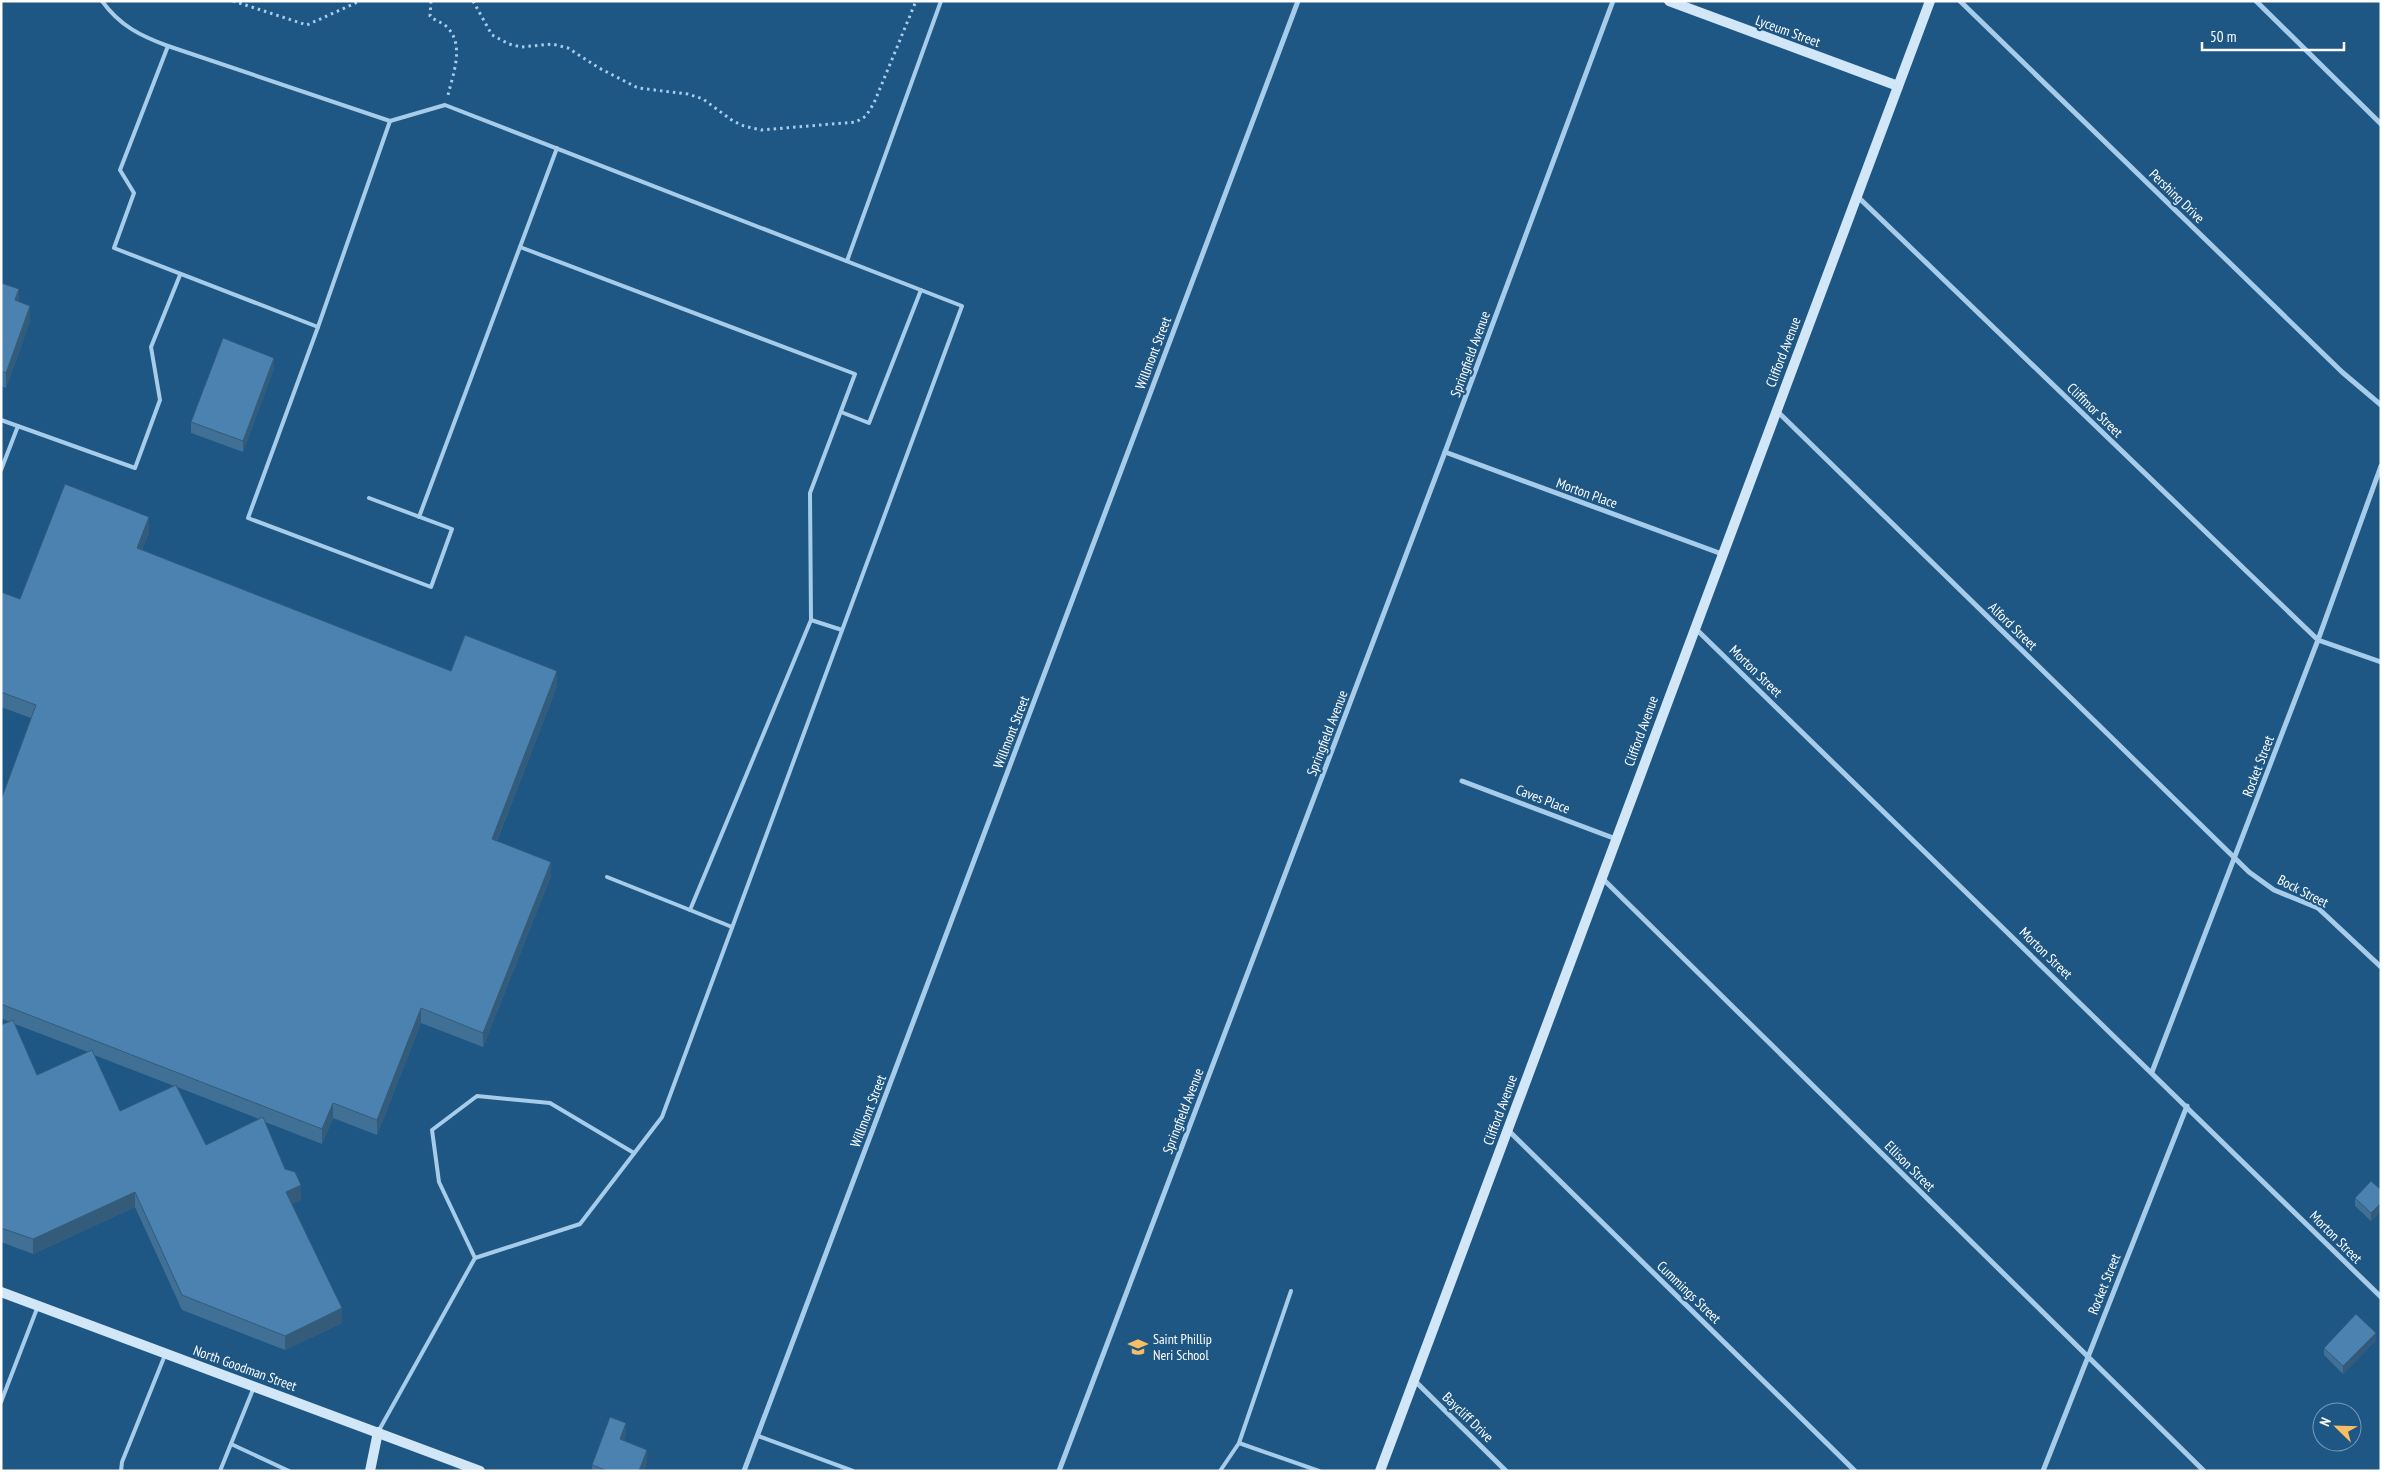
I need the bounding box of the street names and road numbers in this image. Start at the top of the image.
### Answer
street label: Lyceum Street [1753,11,1823,51]
street label: Pershing Drive [2146,165,2209,227]
street label: Springfield Avenue [1446,308,1494,400]
street label: Willmont Street [1131,314,1175,392]
street label: Clifford Avenue [1761,314,1805,390]
street label: Cliffmor Street [2063,379,2127,441]
street label: Morton Place [1554,474,1620,512]
street label: Alford Street [1985,598,2041,654]
street label: Morton Street [1726,641,1786,701]
street label: Springfield Avenue [1302,687,1352,778]
street label: Willmont Street [989,693,1033,771]
street label: Clifford Avenue [1620,693,1662,769]
street label: Rocket Street [2238,733,2278,799]
street label: Caves Place [1513,780,1573,818]
street label: Bock Street [2275,871,2332,911]
street label: Morton Street [2016,923,2076,983]
street label: Springfield Avenue [1158,1065,1208,1156]
street label: Willmont Street [846,1072,890,1150]
street label: Clifford Avenue [1479,1072,1521,1148]
street label: Ellison Street [1881,1137,1939,1195]
street label: Morton Street [2306,1207,2366,1267]
street label: Rocket Street [2084,1251,2124,1317]
street label: Cummings Street [1653,1257,1725,1327]
street label: North Goodman Street [191,1341,299,1395]
street label: Baycliff Drive [1439,1388,1498,1446]

